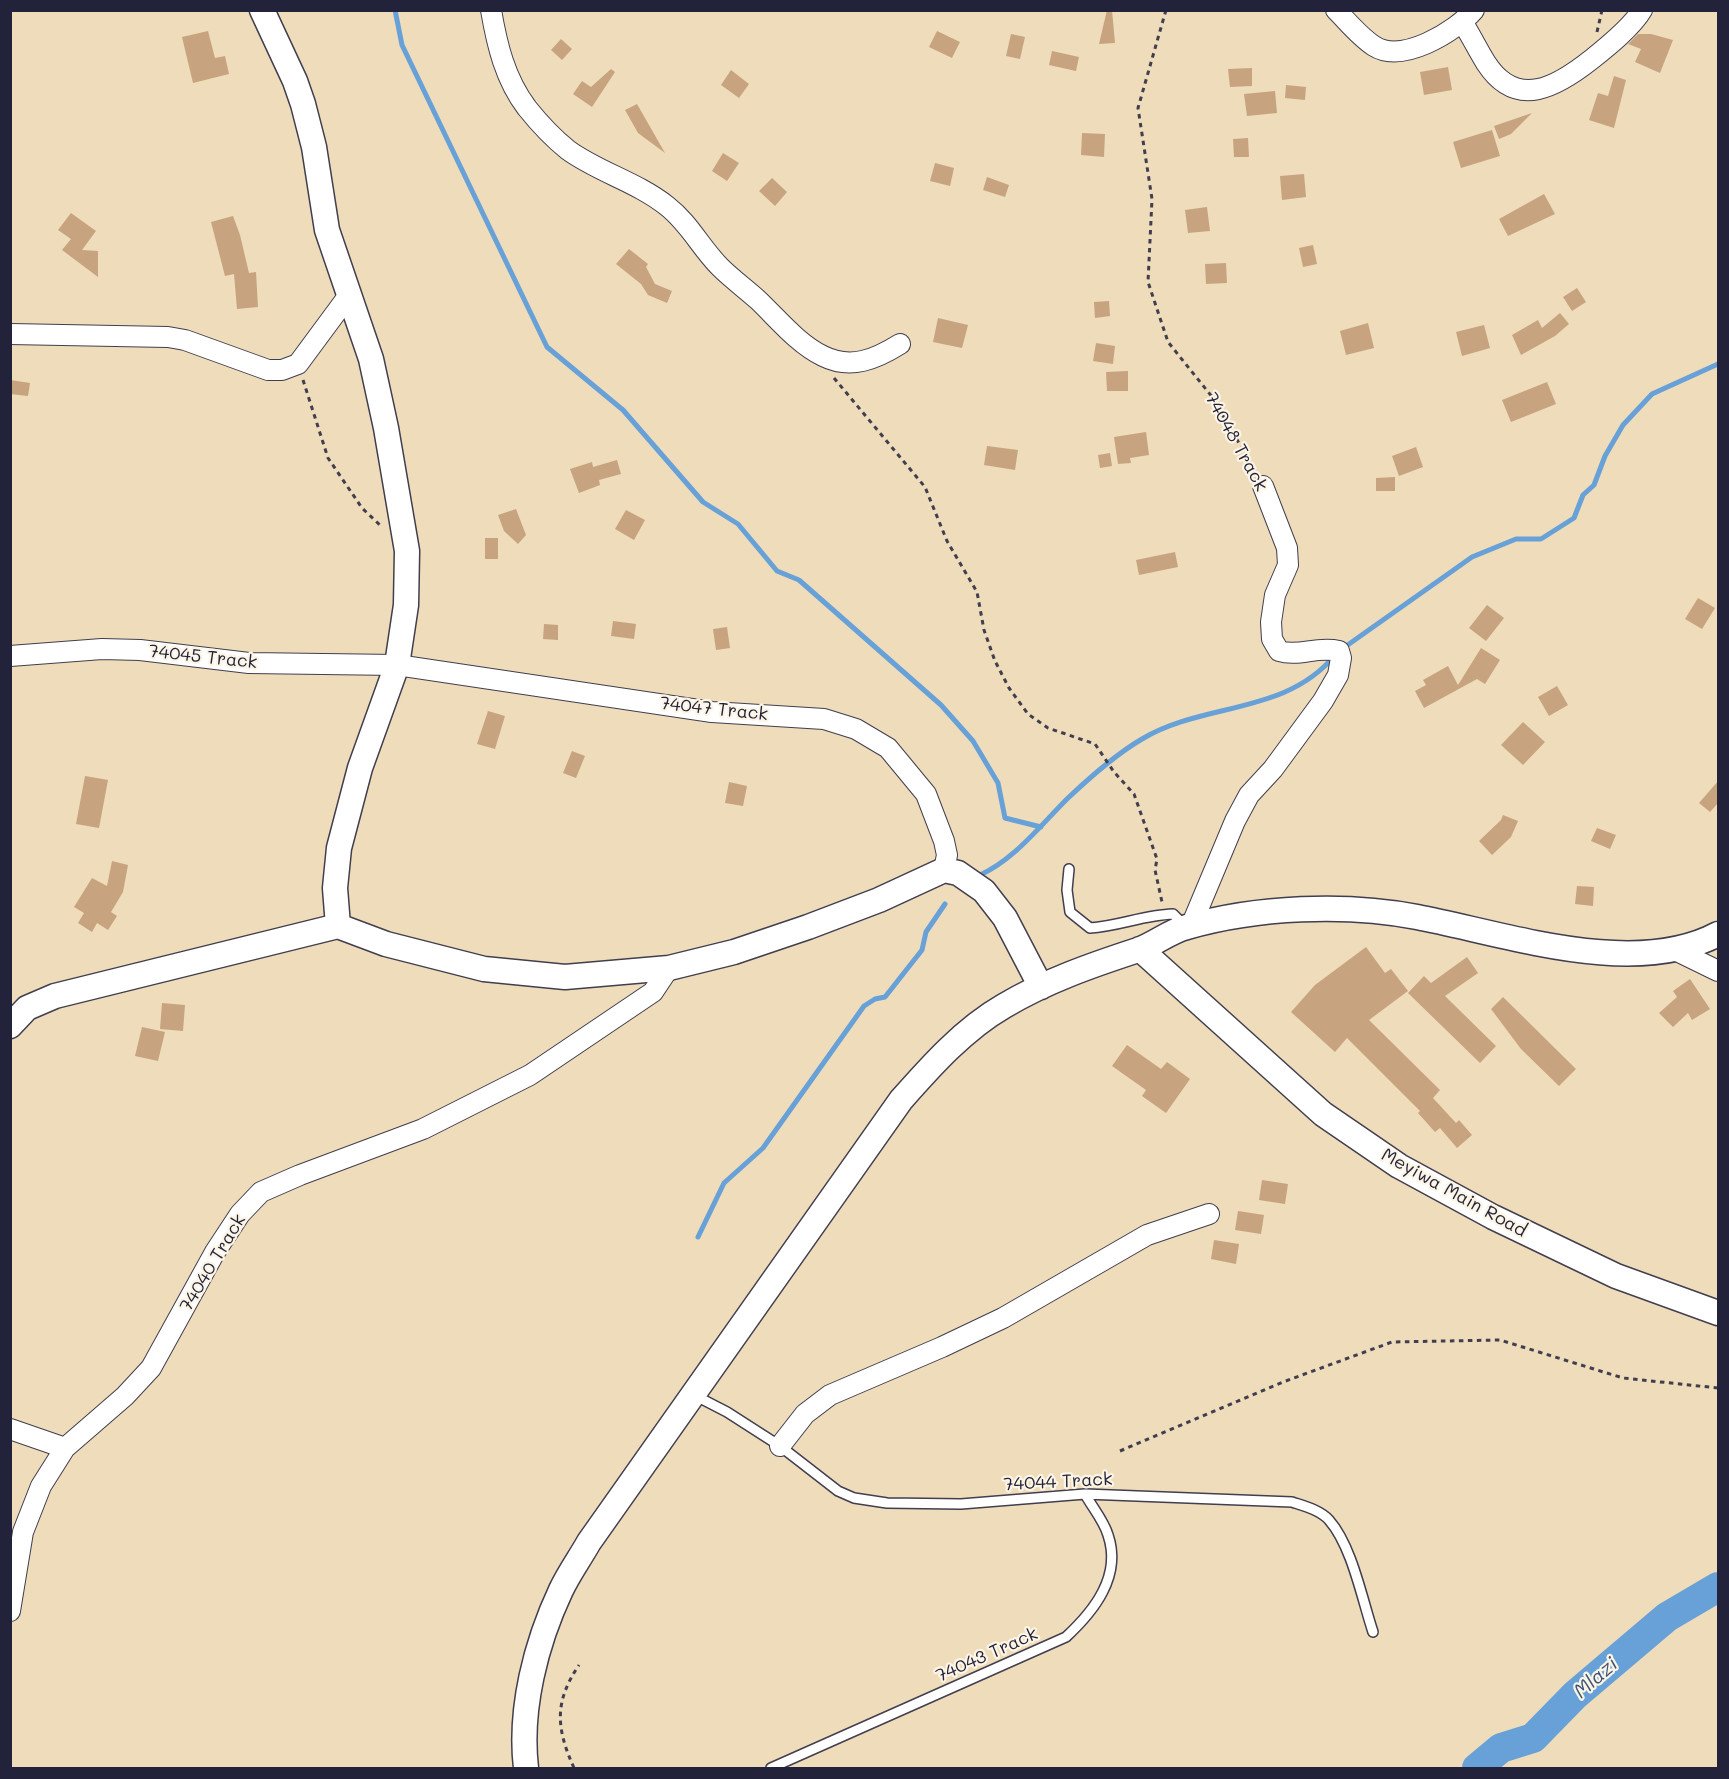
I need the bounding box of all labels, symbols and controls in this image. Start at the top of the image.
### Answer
street label: 74048 Track [1200,389,1272,495]
street label: 74045 Track [148,641,258,673]
street label: 74047 Track [659,693,769,725]
street label: Meyiwa Main Road [1377,1144,1531,1242]
street label: 74040 Track [176,1210,250,1316]
street label: 74044 Track [1003,1468,1113,1496]
street label: 74043 Track [933,1623,1041,1687]
water label: Mlazi [1569,1652,1623,1704]

